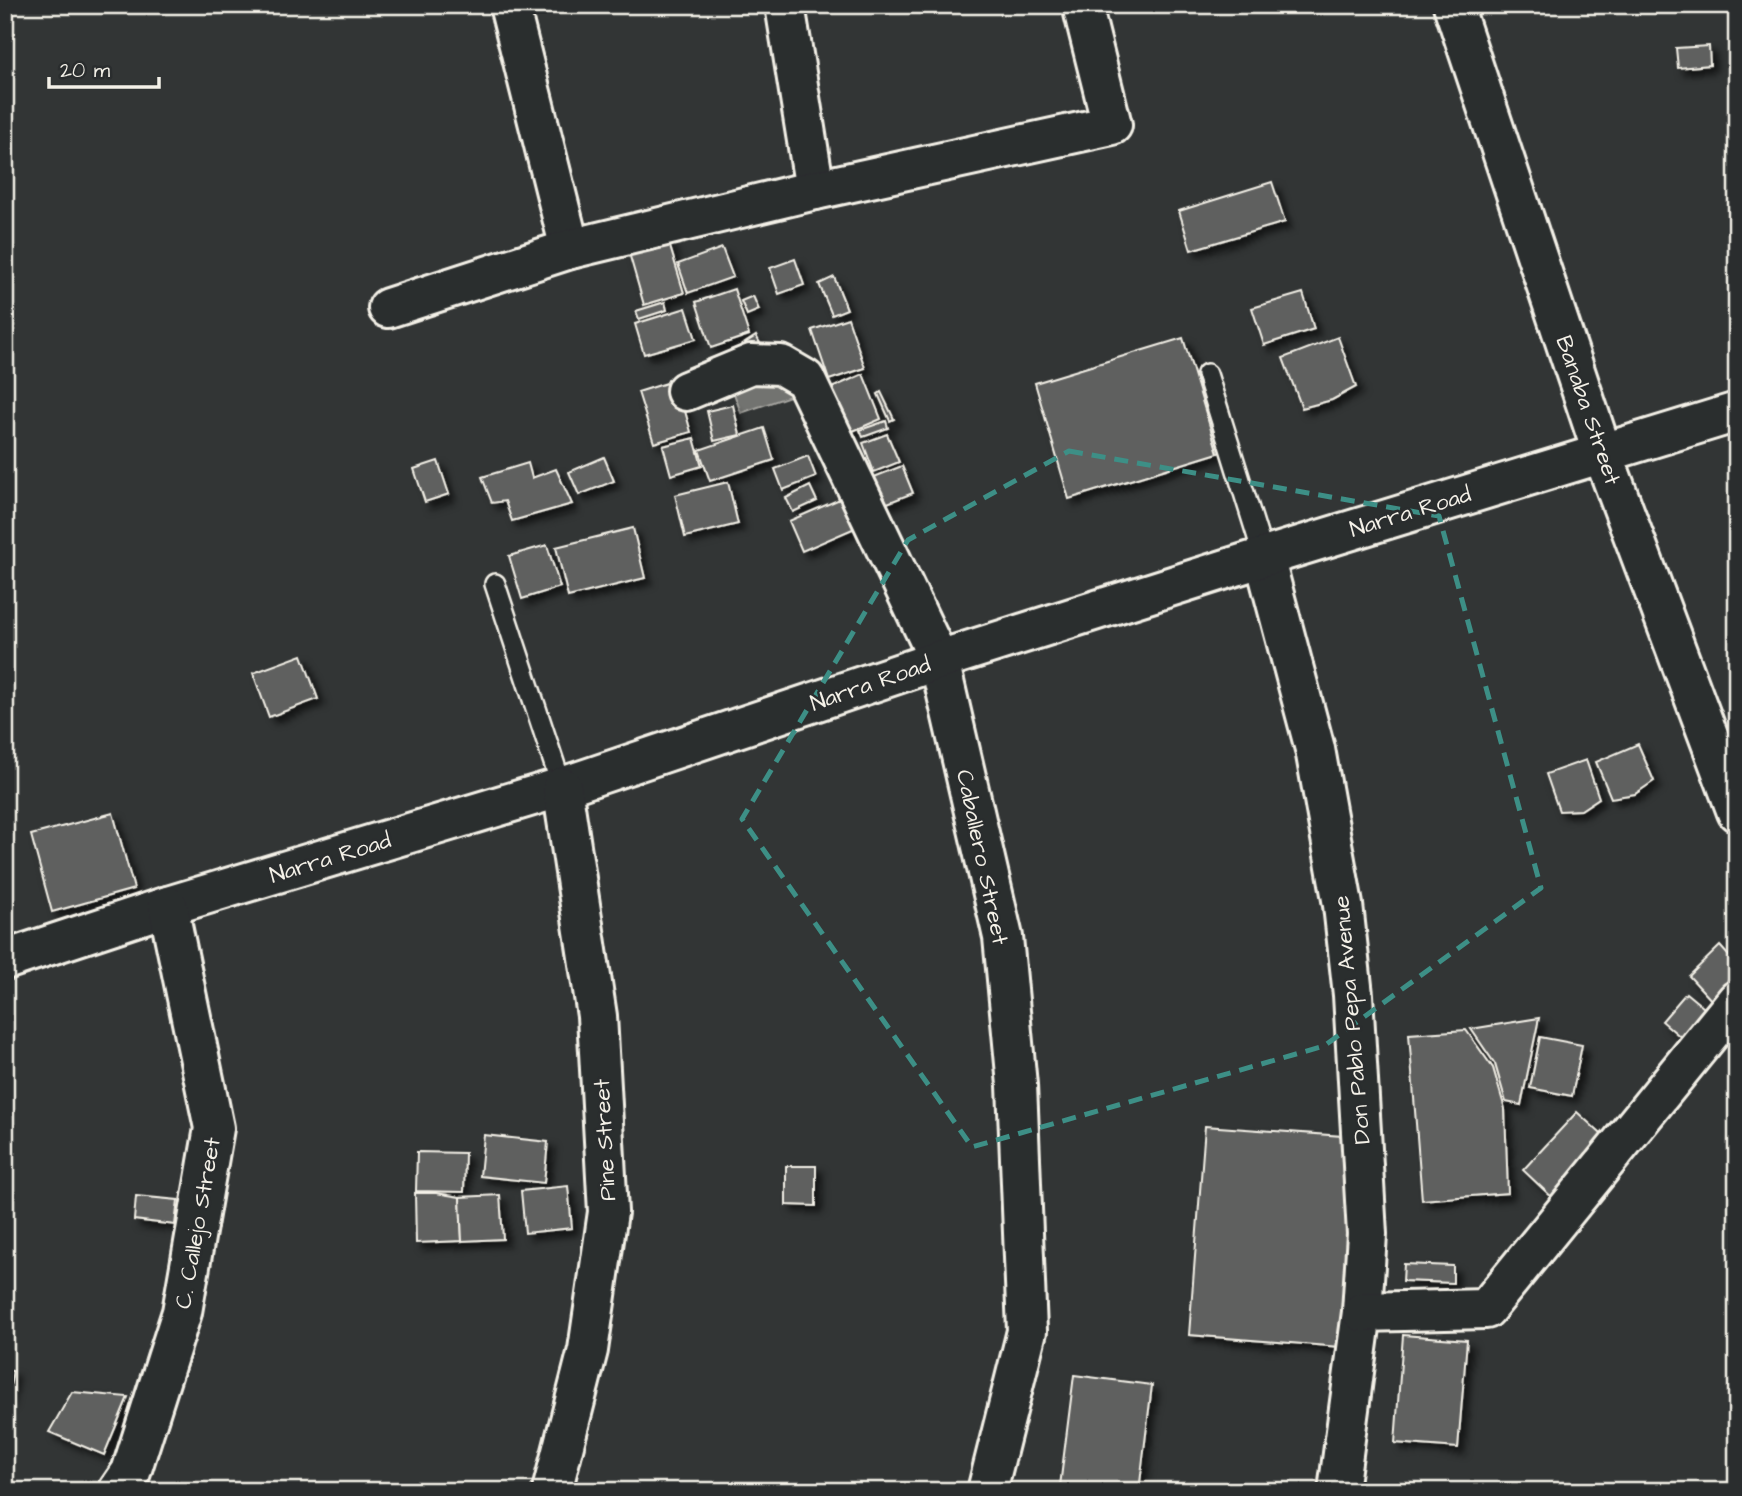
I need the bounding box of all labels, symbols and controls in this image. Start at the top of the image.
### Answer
scale bar [49,46,159,90]
text: 20 m [60,56,111,85]
street label: Banaba Street [1548,331,1629,490]
street label: Narra Road [1346,478,1475,546]
street label: Narra Road [806,648,935,719]
street label: Caballero Street [948,767,1016,948]
street label: Narra Road [266,824,395,892]
street label: Don Pablo Pepa Avenue [1325,894,1379,1145]
street label: Pine Street [586,1077,624,1202]
street label: C. Callejo Street [167,1134,229,1311]

